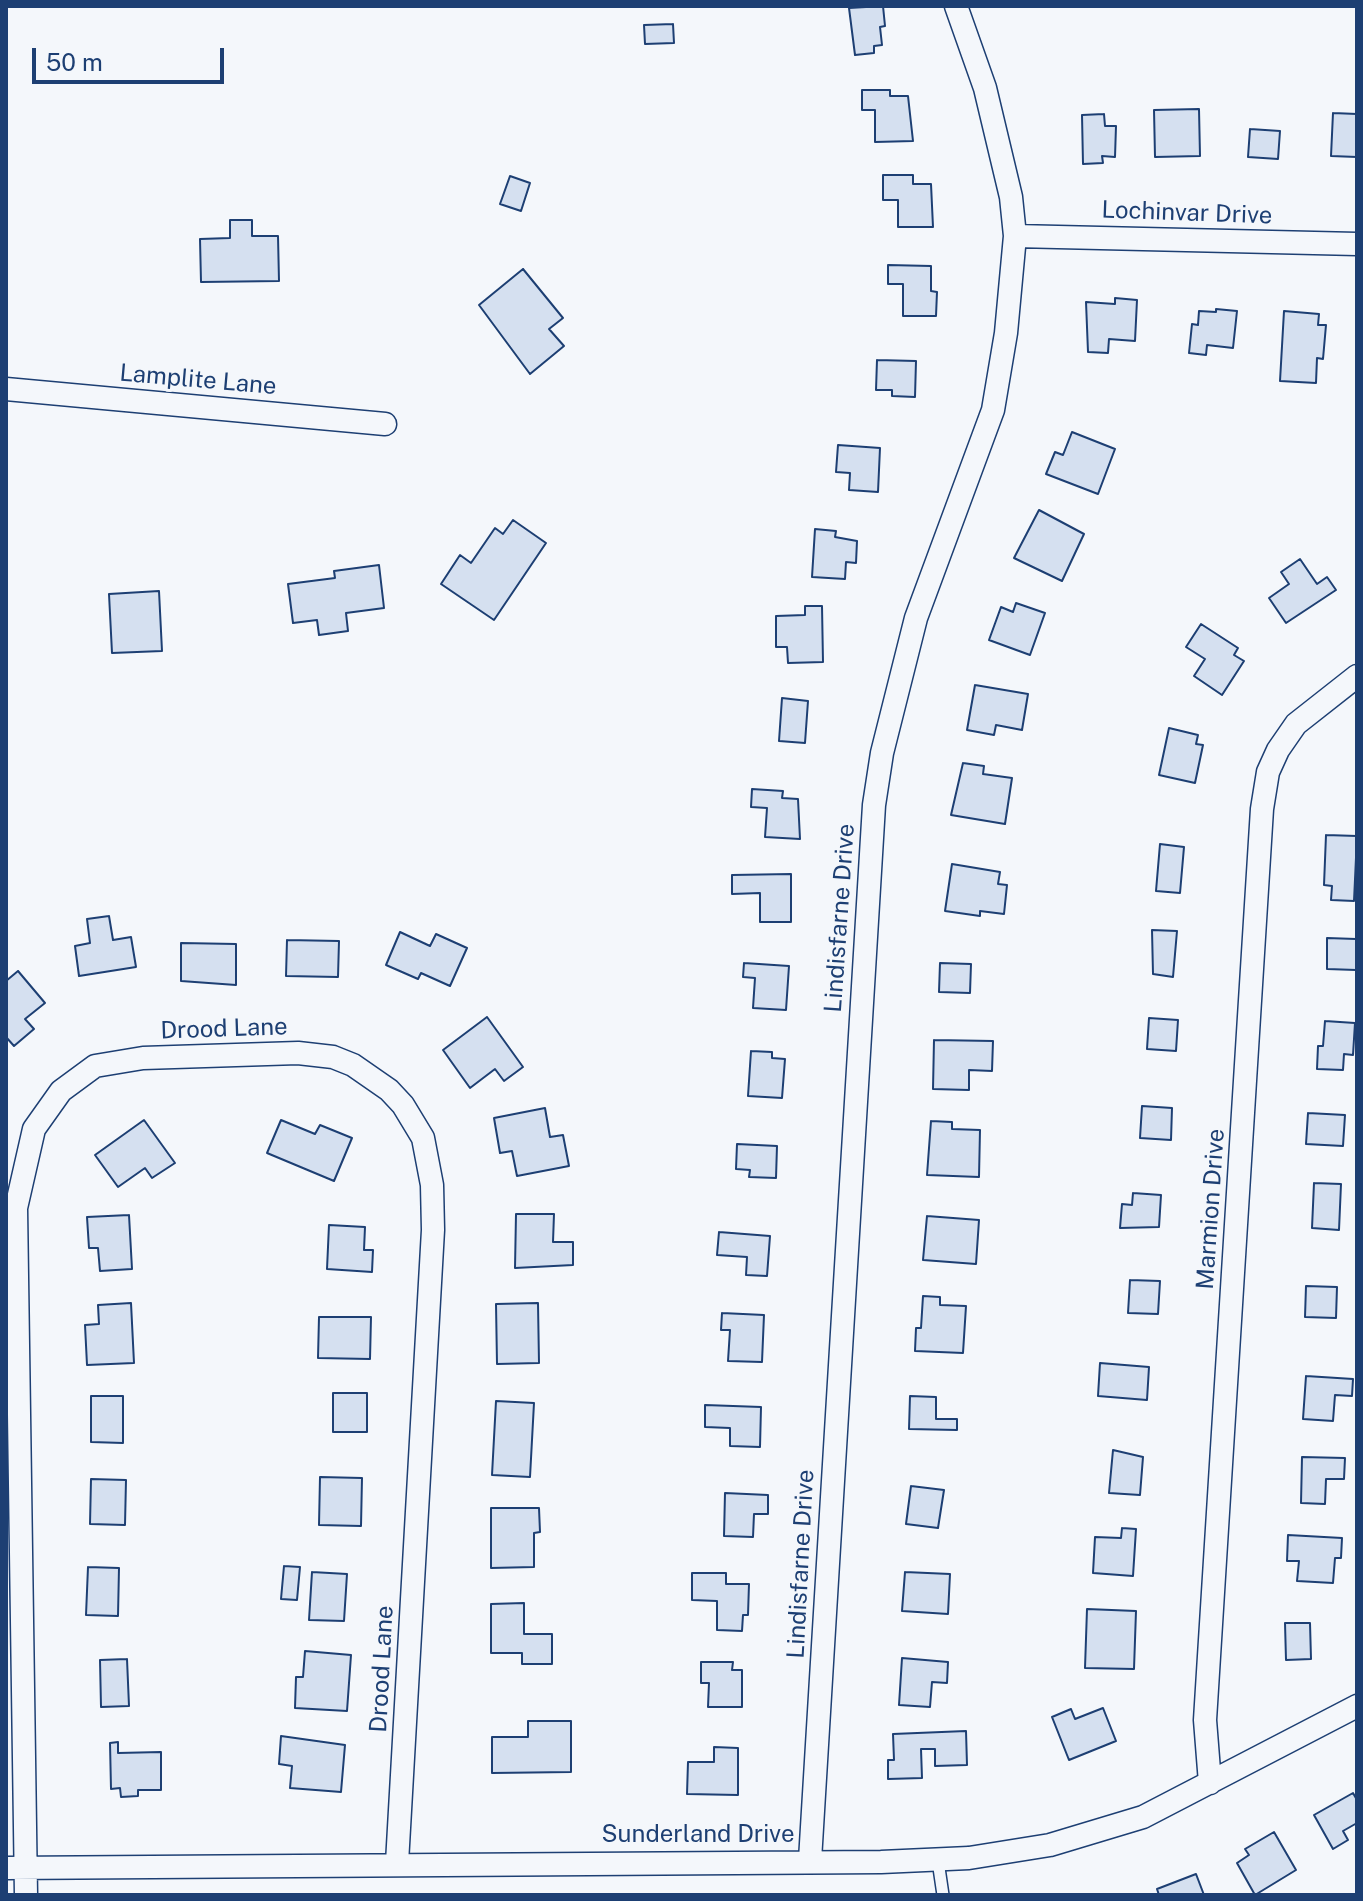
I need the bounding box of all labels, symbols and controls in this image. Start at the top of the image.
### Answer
scale bar [36,32,228,82]
text: 50 m [46,48,103,76]
street label: Lochinvar Drive [1101,196,1273,230]
street label: Lamplite Lane [118,359,278,401]
street label: Lindisfarne Drive [819,823,861,1013]
street label: Drood Lane [160,1012,288,1046]
street label: Marmion Drive [1191,1128,1231,1290]
street label: Lindisfarne Drive [782,1469,820,1659]
street label: Drood Lane [364,1605,400,1733]
street label: Sunderland Drive [601,1821,795,1849]

